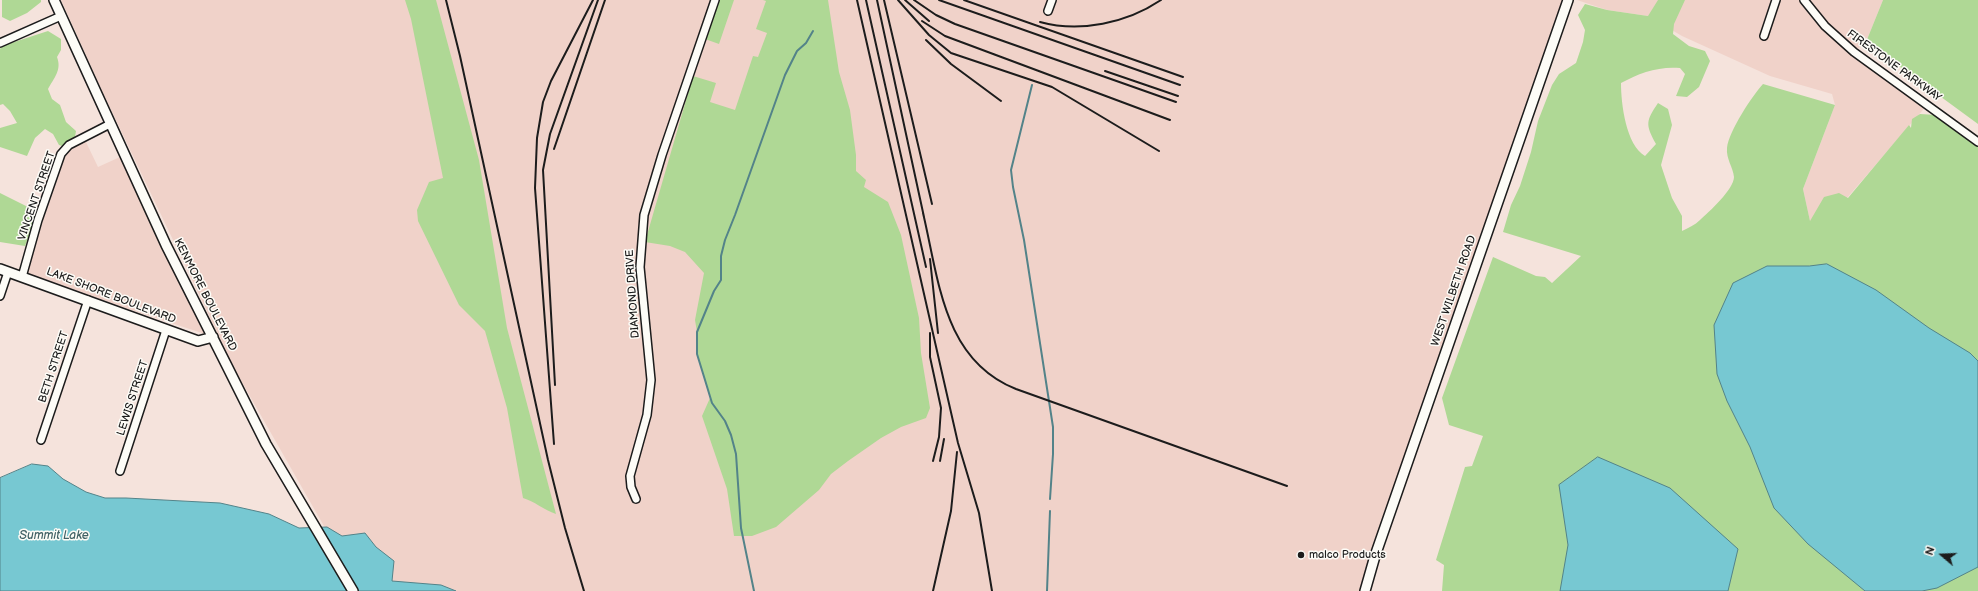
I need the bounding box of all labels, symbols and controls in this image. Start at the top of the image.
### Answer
street label: FIRESTONE PARKWAY [1844,27,1944,105]
street label: VINCENT STREET [16,150,58,242]
street label: WEST WILBETH ROAD [1429,234,1479,348]
street label: KENMORE BOULEVARD [171,237,239,353]
street label: DIAMOND DRIVE [623,249,643,339]
street label: LAKE SHORE BOULEVARD [44,265,178,327]
street label: BETH STREET [36,330,72,404]
street label: LEWIS STREET [115,359,151,437]
water label: Summit Lake [19,529,89,543]
north arrow [1922,535,1962,575]
text: N [1923,545,1938,557]
place label: malco Products [1309,548,1386,562]
marker: malco Products [1296,550,1306,560]

